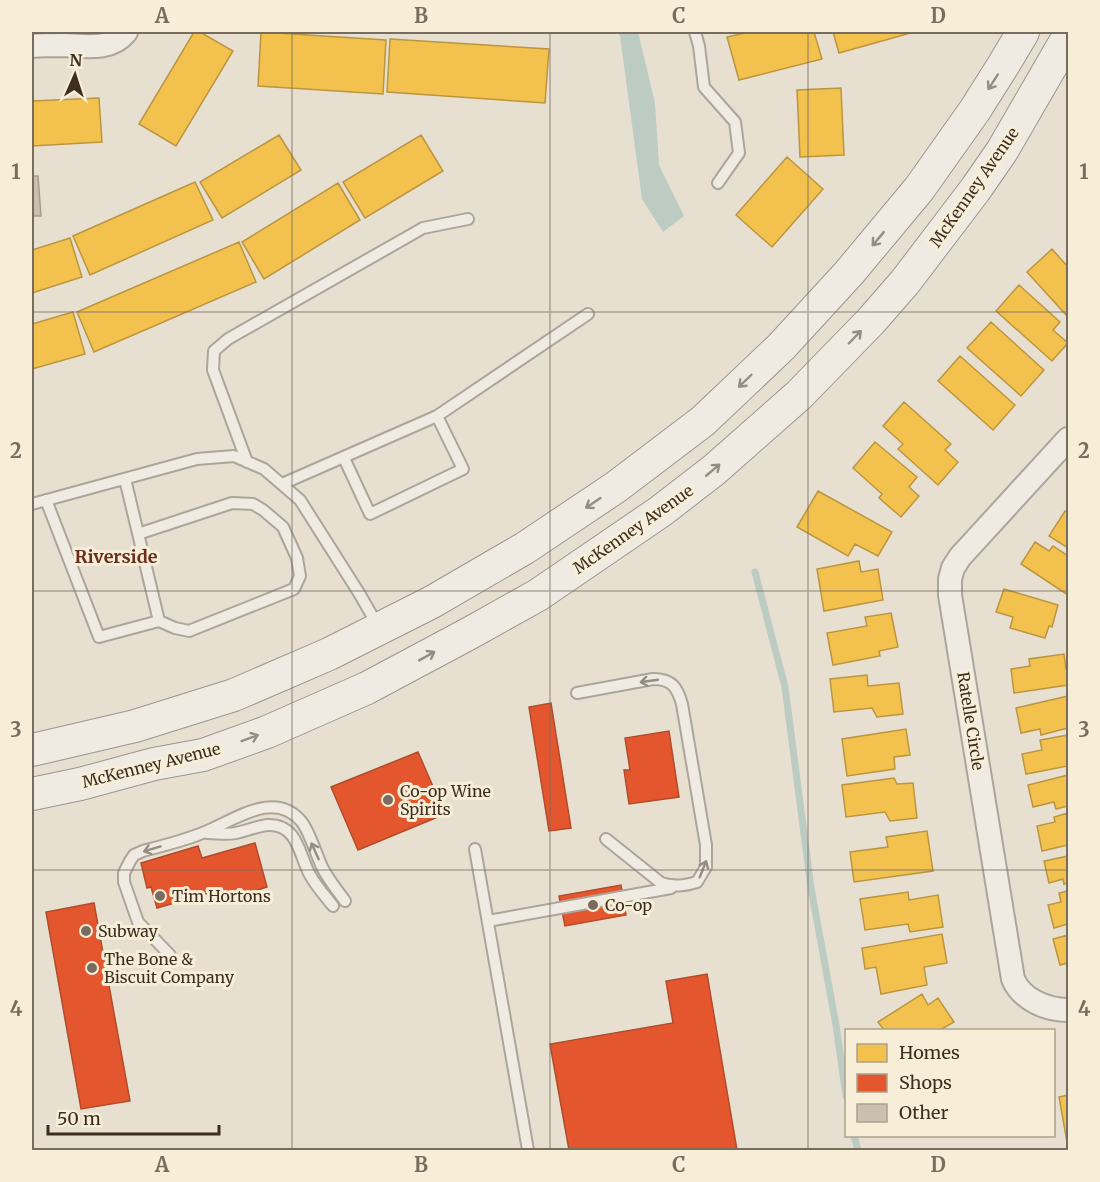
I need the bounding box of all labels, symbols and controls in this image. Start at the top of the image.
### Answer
text: A [154,3,170,28]
text: B [414,3,428,28]
text: C [672,3,686,28]
text: D [930,3,946,28]
north arrow [45,45,105,105]
text: N [69,50,83,70]
one-way arrow [986,73,998,90]
street label: McKenney Avenue [925,123,1023,251]
text: 1 [11,159,21,184]
text: 1 [1079,159,1089,184]
one-way arrow [871,231,884,247]
one-way arrow [848,329,863,344]
one-way arrow [737,374,752,388]
text: 2 [10,438,22,463]
text: 2 [1078,438,1090,463]
one-way arrow [705,464,721,477]
street label: McKenney Avenue [569,480,697,578]
one-way arrow [585,497,601,509]
district label: Riverside [74,545,158,568]
one-way arrow [418,650,435,662]
street label: Ratelle Circle [953,670,989,772]
one-way arrow [639,675,659,686]
text: 3 [10,717,22,742]
text: 3 [1078,717,1090,742]
one-way arrow [240,731,259,742]
street label: McKenney Avenue [80,738,222,792]
place label: Co-op Wine Spirits [400,781,491,819]
marker: Co-op Wine Spirits [381,793,395,807]
one-way arrow [309,842,320,860]
one-way arrow [142,844,161,855]
one-way arrow [698,861,709,879]
place label: Tim Hortons [172,886,271,906]
marker: Tim Hortons [153,889,167,903]
place label: Co-op [605,895,652,915]
marker: Co-op [586,898,600,912]
place label: Subway [98,921,158,941]
marker: Subway [79,924,93,938]
place label: The Bone & Biscuit Company [104,949,235,987]
marker: The Bone & Biscuit Company [85,961,99,975]
text: 4 [10,996,23,1021]
text: 4 [1078,996,1091,1021]
legend [845,1029,1055,1137]
text: Homes [899,1041,960,1064]
text: Shops [899,1071,952,1094]
scale bar [48,1098,219,1136]
text: Other [899,1101,949,1124]
text: 50 m [57,1107,101,1130]
text: A [154,1152,170,1177]
text: B [414,1152,428,1177]
text: C [672,1152,686,1177]
text: D [930,1152,946,1177]

